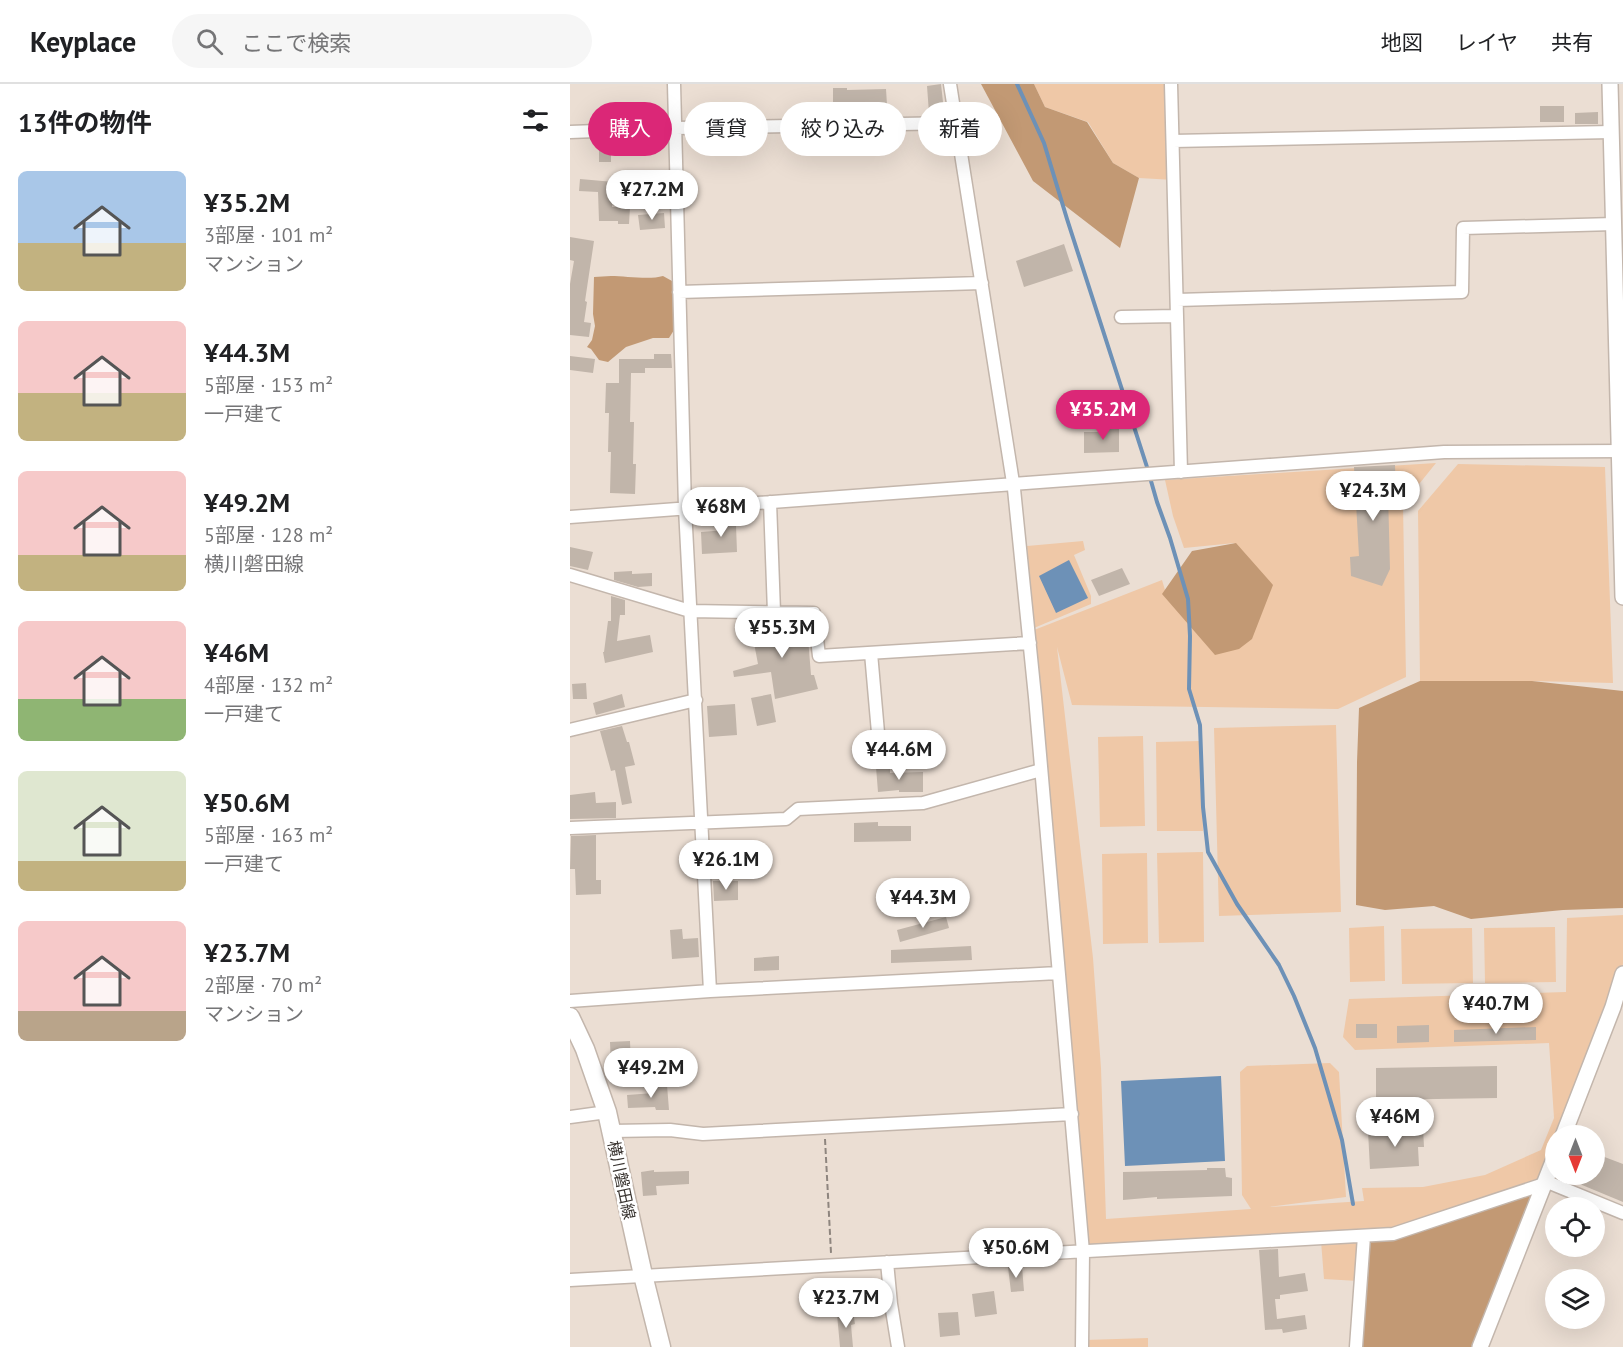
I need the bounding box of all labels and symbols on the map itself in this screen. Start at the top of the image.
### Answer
pin: ¥27.2M [603,170,701,221]
pin: ¥35.2M [1054,390,1152,441]
pin: ¥24.3M [1324,471,1422,522]
pin: ¥68M [685,487,757,538]
pin: ¥55.3M [733,608,831,659]
pin: ¥44.6M [850,730,948,781]
pin: ¥26.1M [677,840,775,891]
pin: ¥44.3M [874,878,972,929]
pin: ¥40.7M [1447,984,1545,1035]
pin: ¥49.2M [602,1048,700,1099]
pin: ¥46M [1359,1097,1431,1148]
north arrow [1545,1125,1605,1185]
street label: 横川磐田線 [604,1139,640,1221]
pin: ¥50.6M [967,1228,1065,1279]
pin: ¥23.7M [797,1278,895,1329]

